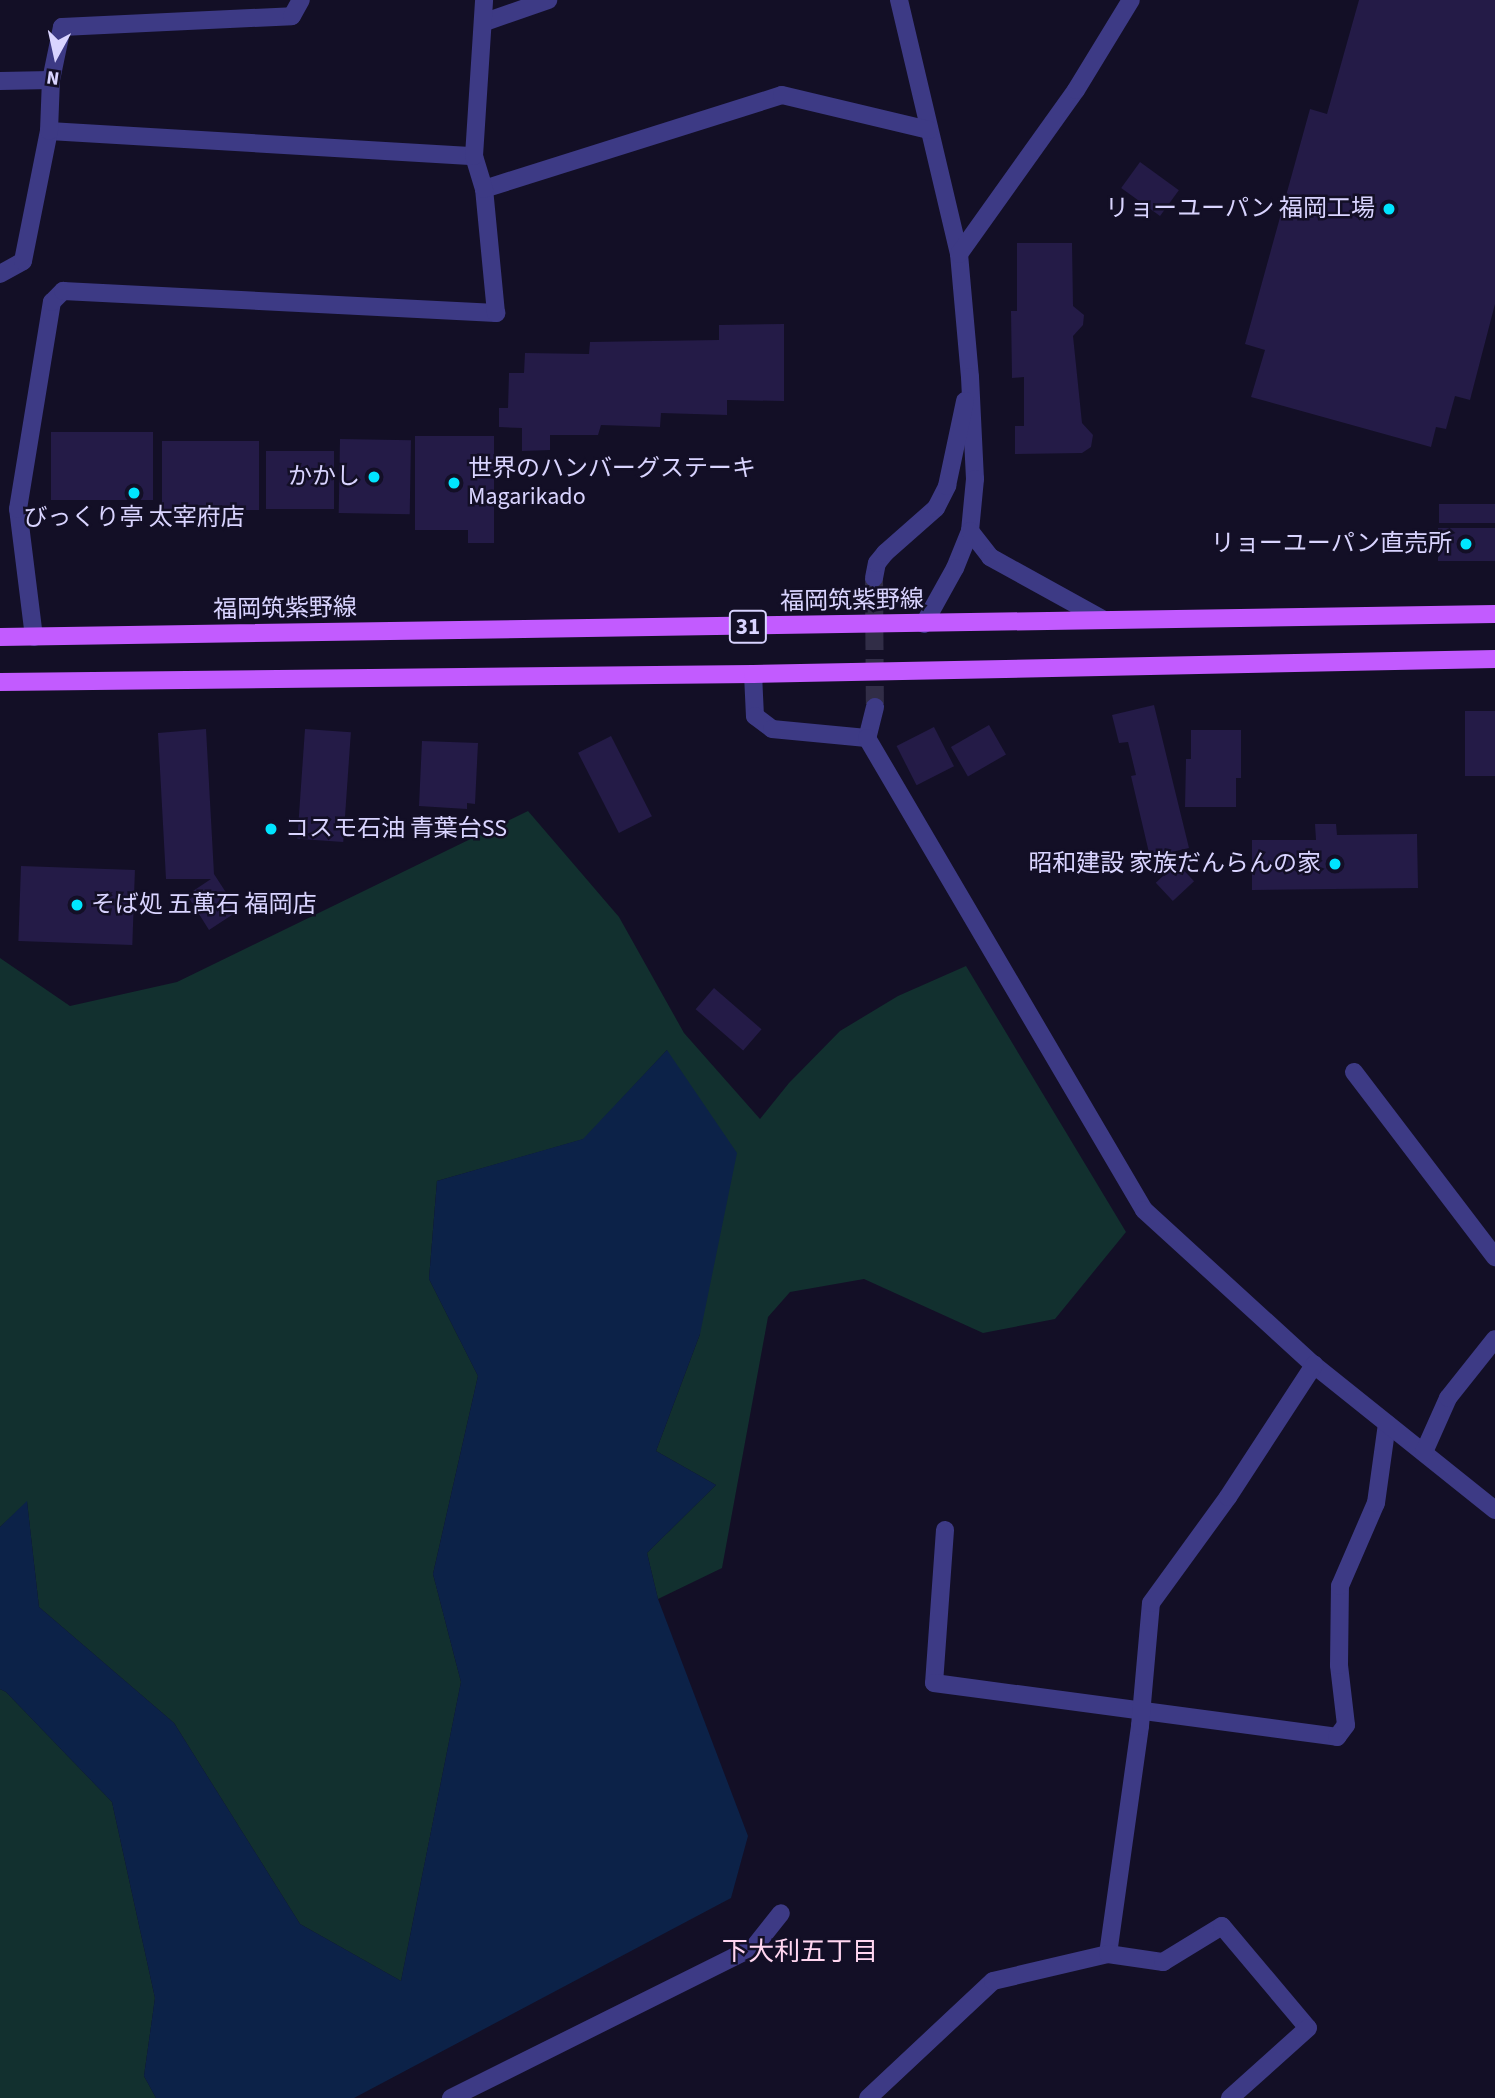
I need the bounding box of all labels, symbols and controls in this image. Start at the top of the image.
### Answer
north arrow [21,21,91,91]
text: N [45,63,61,92]
place label: リョーユーパン 福岡工場 [1106,195,1375,223]
marker: リョーユーパン 福岡工場 [1381,201,1397,217]
place label: 世界のハンバーグステーキ Magarikado [468,455,756,511]
place label: かかし [288,463,360,491]
marker: かかし [366,469,382,485]
marker: 世界のハンバーグステーキ Magarikado [446,475,462,491]
marker: びっくり亭 太宰府店 [126,485,142,501]
place label: びっくり亭 太宰府店 [24,504,244,532]
place label: リョーユーパン直売所 [1212,530,1452,558]
marker: リョーユーパン直売所 [1458,536,1474,552]
street label: 福岡筑紫野線 [780,585,924,617]
street label: 福岡筑紫野線 [213,593,357,625]
road number: 31 [729,608,767,646]
place label: コスモ石油 青葉台SS [285,815,507,843]
marker: コスモ石油 青葉台SS [263,821,279,837]
place label: 昭和建設 家族だんらんの家 [1028,850,1321,878]
marker: 昭和建設 家族だんらんの家 [1327,856,1343,872]
place label: そば処 五萬石 福岡店 [91,891,317,919]
marker: そば処 五萬石 福岡店 [69,897,85,913]
district label: 下大利五丁目 [722,1936,878,1968]

